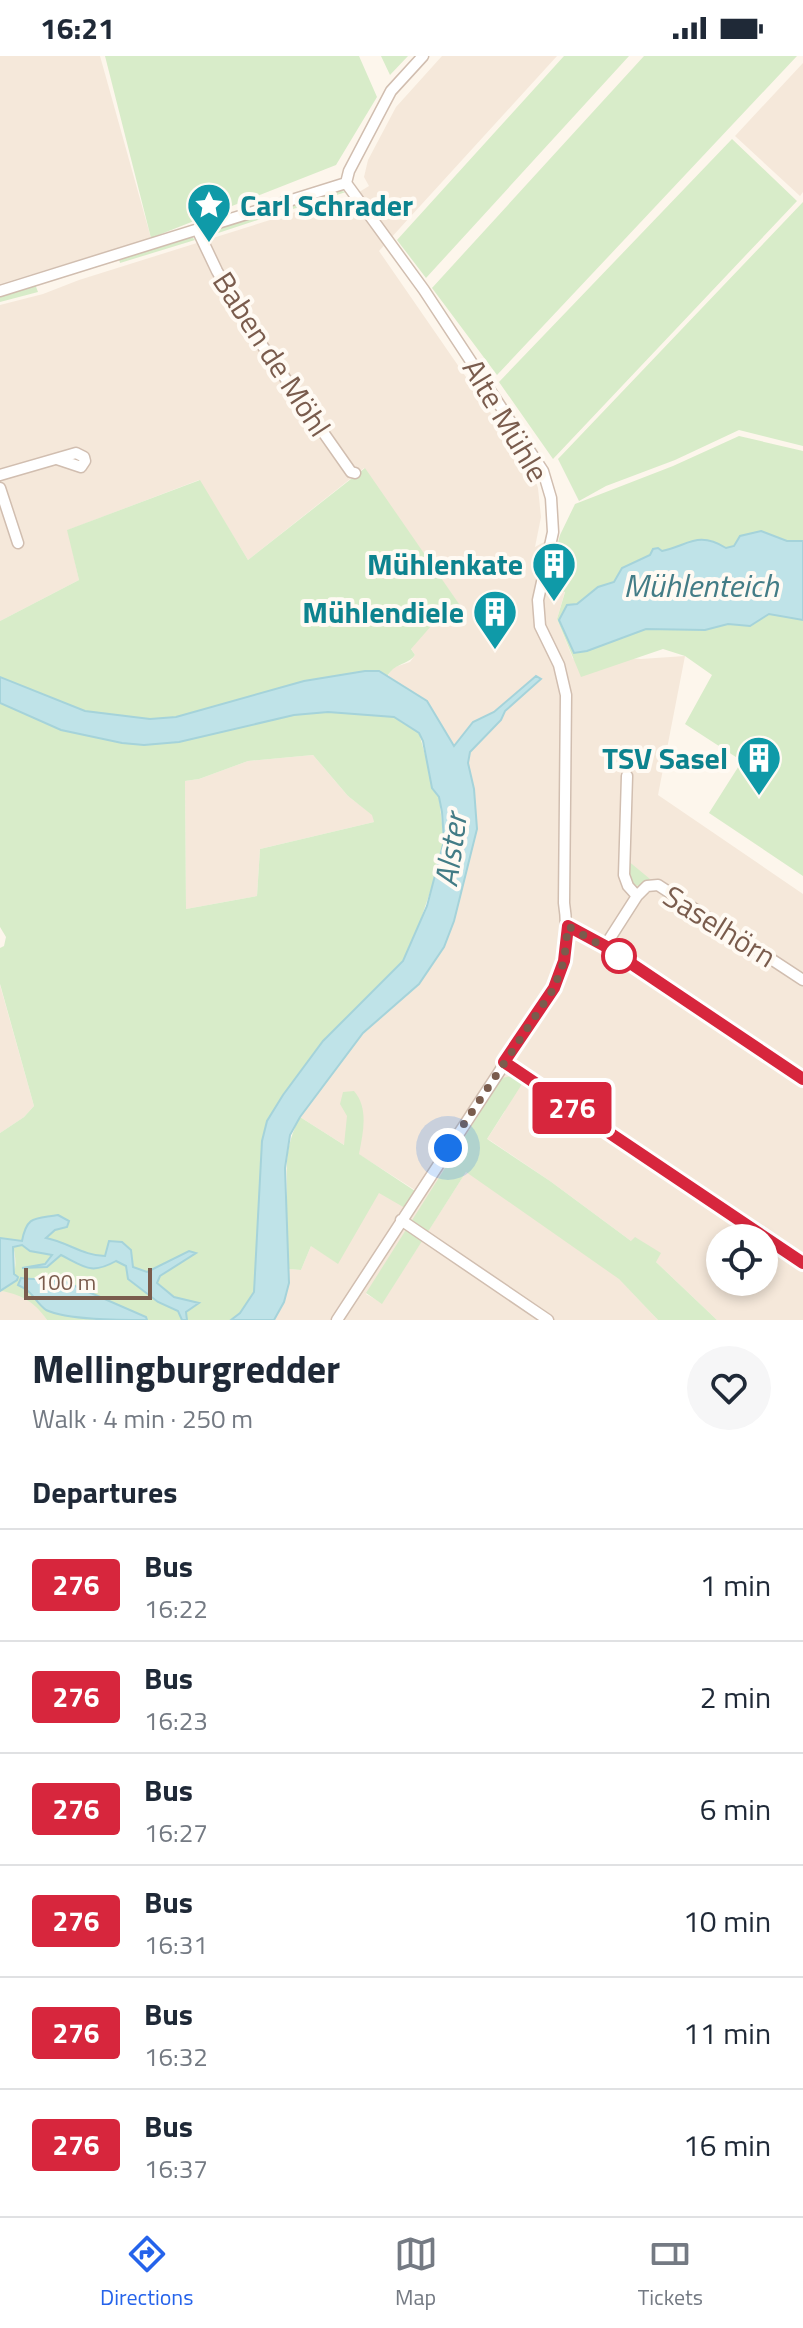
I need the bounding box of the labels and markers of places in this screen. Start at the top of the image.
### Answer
place icon: Carl Schrader [185,181,233,244]
place label: Carl Schrader [240,182,413,228]
building icon: Mühlenkate [530,540,578,603]
place label: Mühlenkate [367,541,523,587]
building icon: Mühlendiele [471,588,519,651]
place label: Mühlendiele [302,589,464,635]
building icon: TSV Sasel [735,734,783,797]
place label: TSV Sasel [602,735,728,781]
unlabelled marker [602,939,636,973]

